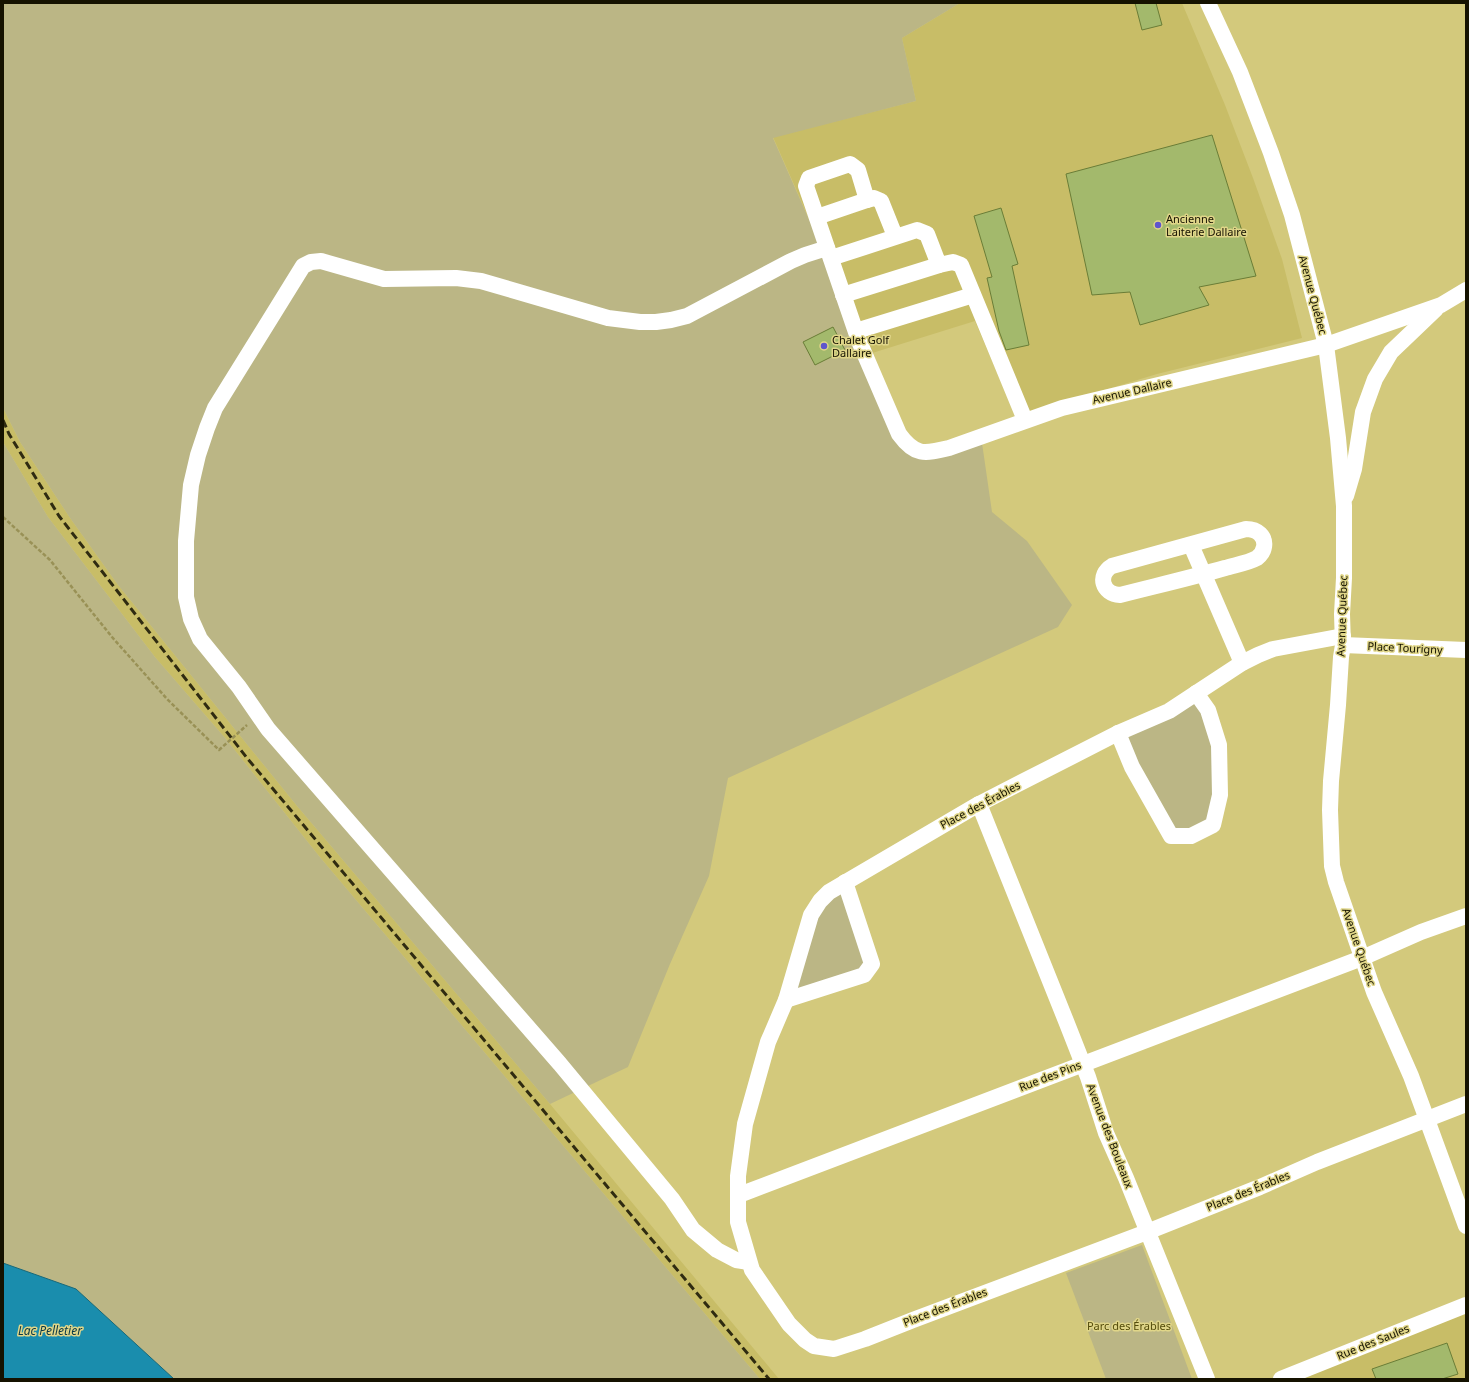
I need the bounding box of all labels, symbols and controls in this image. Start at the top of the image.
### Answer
place label: Ancienne Laiterie Dallaire [1166,211,1247,239]
marker: Ancienne Laiterie Dallaire [1153,220,1163,230]
street label: Avenue Québec [1296,254,1331,336]
place label: Chalet Golf Dallaire [832,332,890,360]
marker: Chalet Golf Dallaire [819,341,829,351]
street label: Avenue Dallaire [1091,374,1173,407]
street label: Avenue Québec [1333,575,1350,657]
street label: Place Tourigny [1367,638,1443,657]
street label: Place des Érables [937,777,1022,832]
street label: Avenue Québec [1339,906,1380,988]
street label: Rue des Pins [1017,1057,1083,1094]
street label: Avenue des Bouleaux [1084,1081,1137,1190]
street label: Place des Érables [1204,1167,1292,1214]
street label: Place des Érables [901,1284,989,1329]
park label: Parc des Érables [1087,1318,1171,1333]
street label: Rue des Saules [1334,1320,1411,1363]
water label: Lac Pelletier [18,1322,83,1339]

